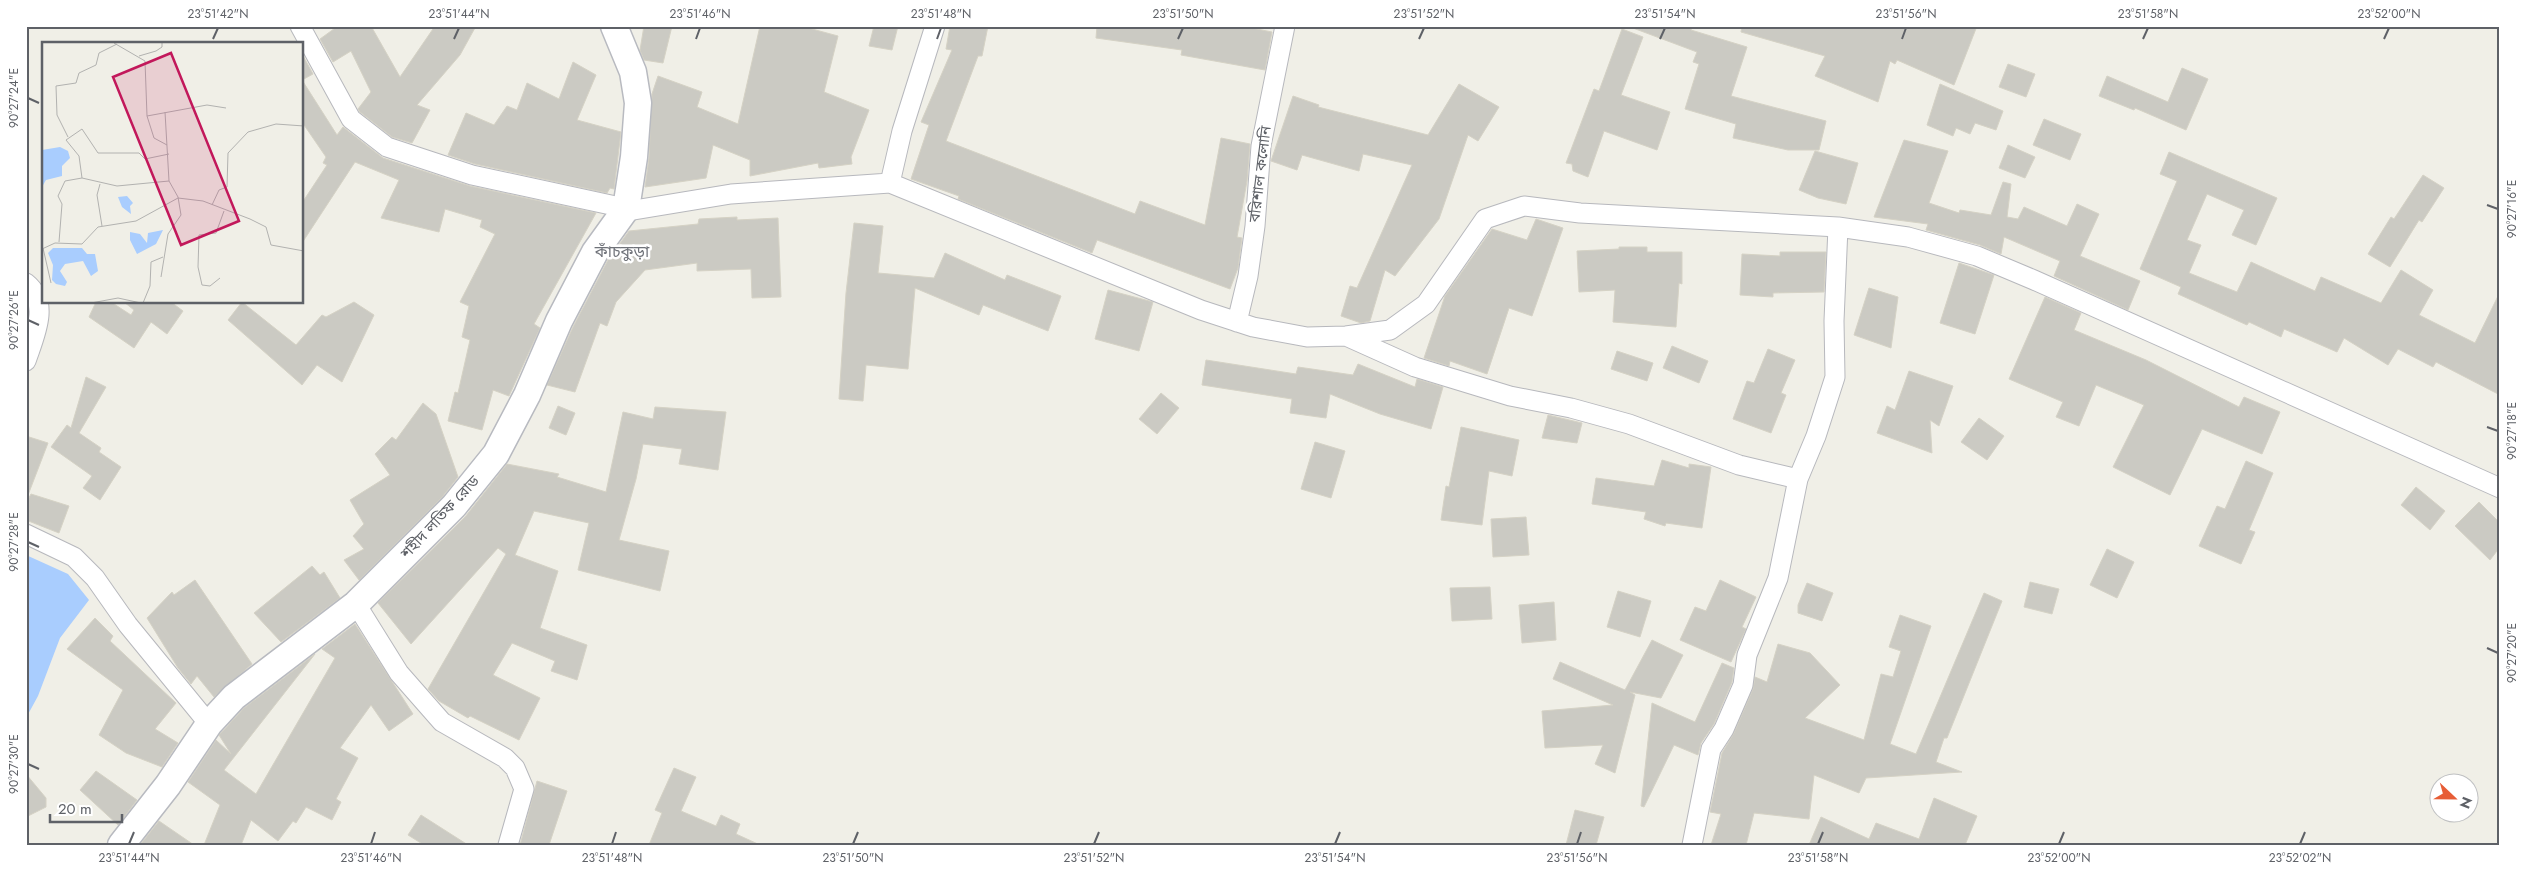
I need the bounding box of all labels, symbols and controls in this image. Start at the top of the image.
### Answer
text: 23°51'42"N [187,5,249,23]
text: 23°51'44"N [428,5,490,23]
text: 23°51'46"N [669,5,731,23]
text: 23°51'48"N [911,5,971,23]
text: 23°51'50"N [1152,5,1214,23]
text: 23°51'52"N [1394,5,1454,23]
text: 23°51'54"N [1635,5,1695,23]
text: 23°51'56"N [1876,5,1936,23]
text: 23°51'58"N [2118,5,2178,23]
text: 23°52'00"N [2357,5,2421,23]
inset map [42,42,304,304]
text: 90°27'24"E [5,68,23,128]
street label: বরিশাল কলোনি [1243,124,1277,224]
text: 90°27'16"E [2503,180,2521,238]
district label: কাঁচকুড়া [594,240,650,263]
text: 90°27'26"E [5,290,23,350]
text: 90°27'18"E [2503,402,2521,460]
street label: শহীদ লতিফ রোড [395,470,485,564]
text: 90°27'28"E [5,512,23,572]
text: 90°27'20"E [2503,623,2521,683]
text: 90°27'30"E [5,734,23,794]
north arrow [2428,774,2478,824]
scale bar [50,791,122,823]
text: N [2455,794,2477,812]
text: 20 m [58,798,92,820]
text: 23°51'44"N [98,849,160,867]
text: 23°51'46"N [340,849,402,867]
text: 23°51'48"N [582,849,642,867]
text: 23°51'50"N [822,849,884,867]
text: 23°51'52"N [1064,849,1124,867]
text: 23°51'54"N [1305,849,1365,867]
text: 23°51'56"N [1547,849,1607,867]
text: 23°51'58"N [1788,849,1848,867]
text: 23°52'00"N [2027,849,2091,867]
text: 23°52'02"N [2269,849,2331,867]

